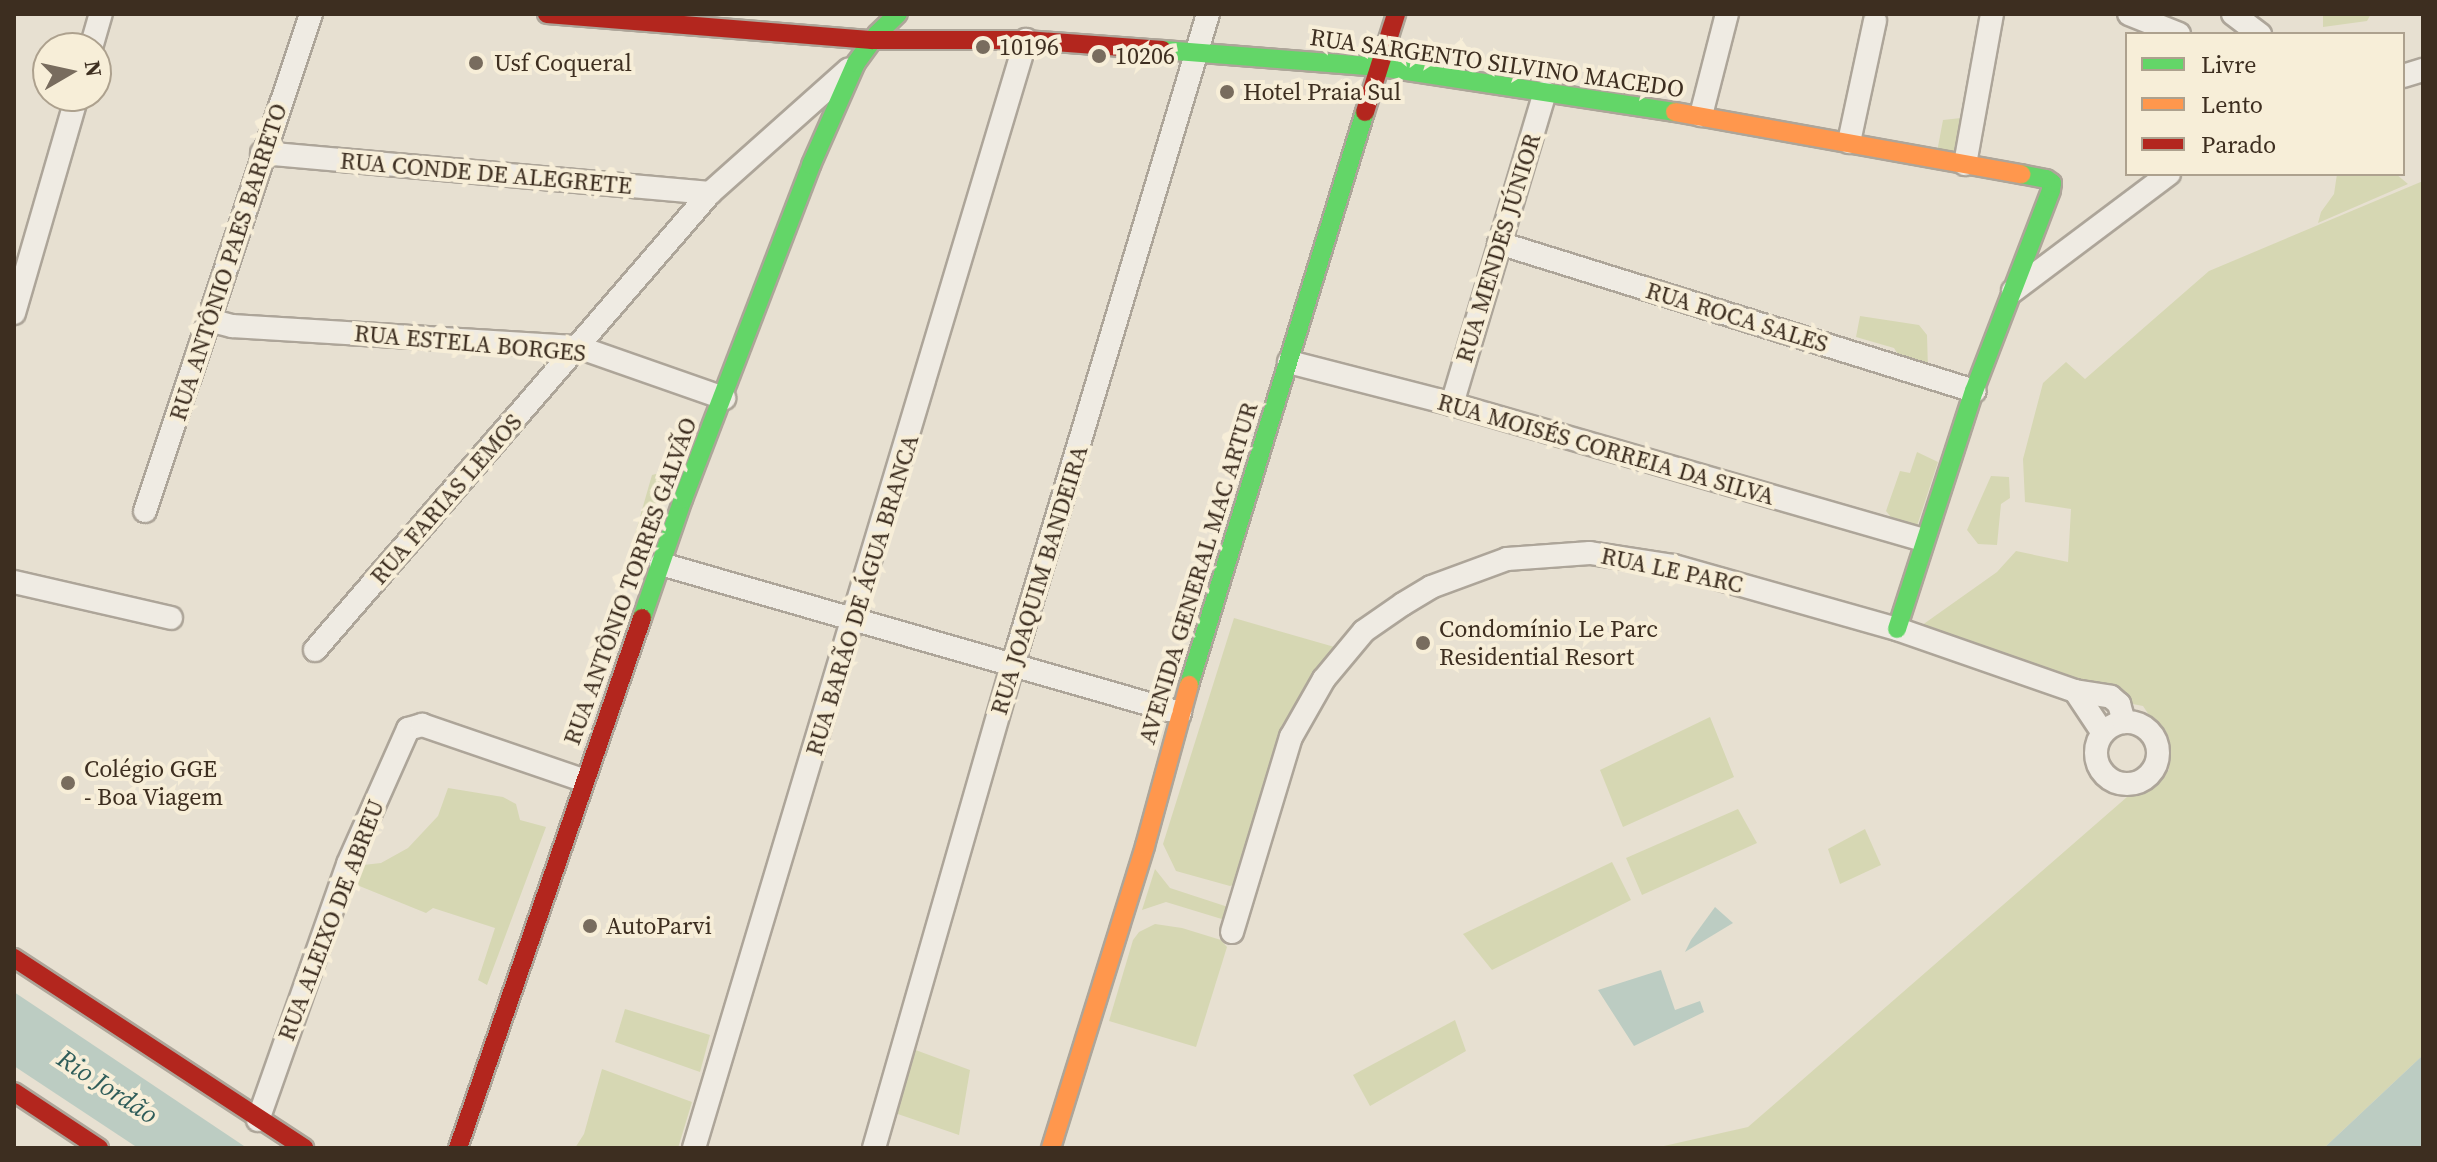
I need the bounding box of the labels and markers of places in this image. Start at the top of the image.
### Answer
place label: 10196 [999,33,1059,61]
marker: 10196 [974,38,992,56]
place label: 10206 [1115,42,1175,70]
marker: 10206 [1090,47,1108,65]
place label: Usf Coqueral [494,49,632,77]
marker: Usf Coqueral [465,52,487,74]
place label: Hotel Praia Sul [1243,78,1401,106]
marker: Hotel Praia Sul [1218,83,1236,101]
place label: Condomínio Le Parc Residential Resort [1439,615,1658,671]
marker: Condomínio Le Parc Residential Resort [1414,634,1432,652]
place label: Colégio GGE - Boa Viagem [84,755,224,811]
marker: Colégio GGE - Boa Viagem [59,774,77,792]
place label: AutoParvi [606,912,712,940]
marker: AutoParvi [581,917,599,935]

